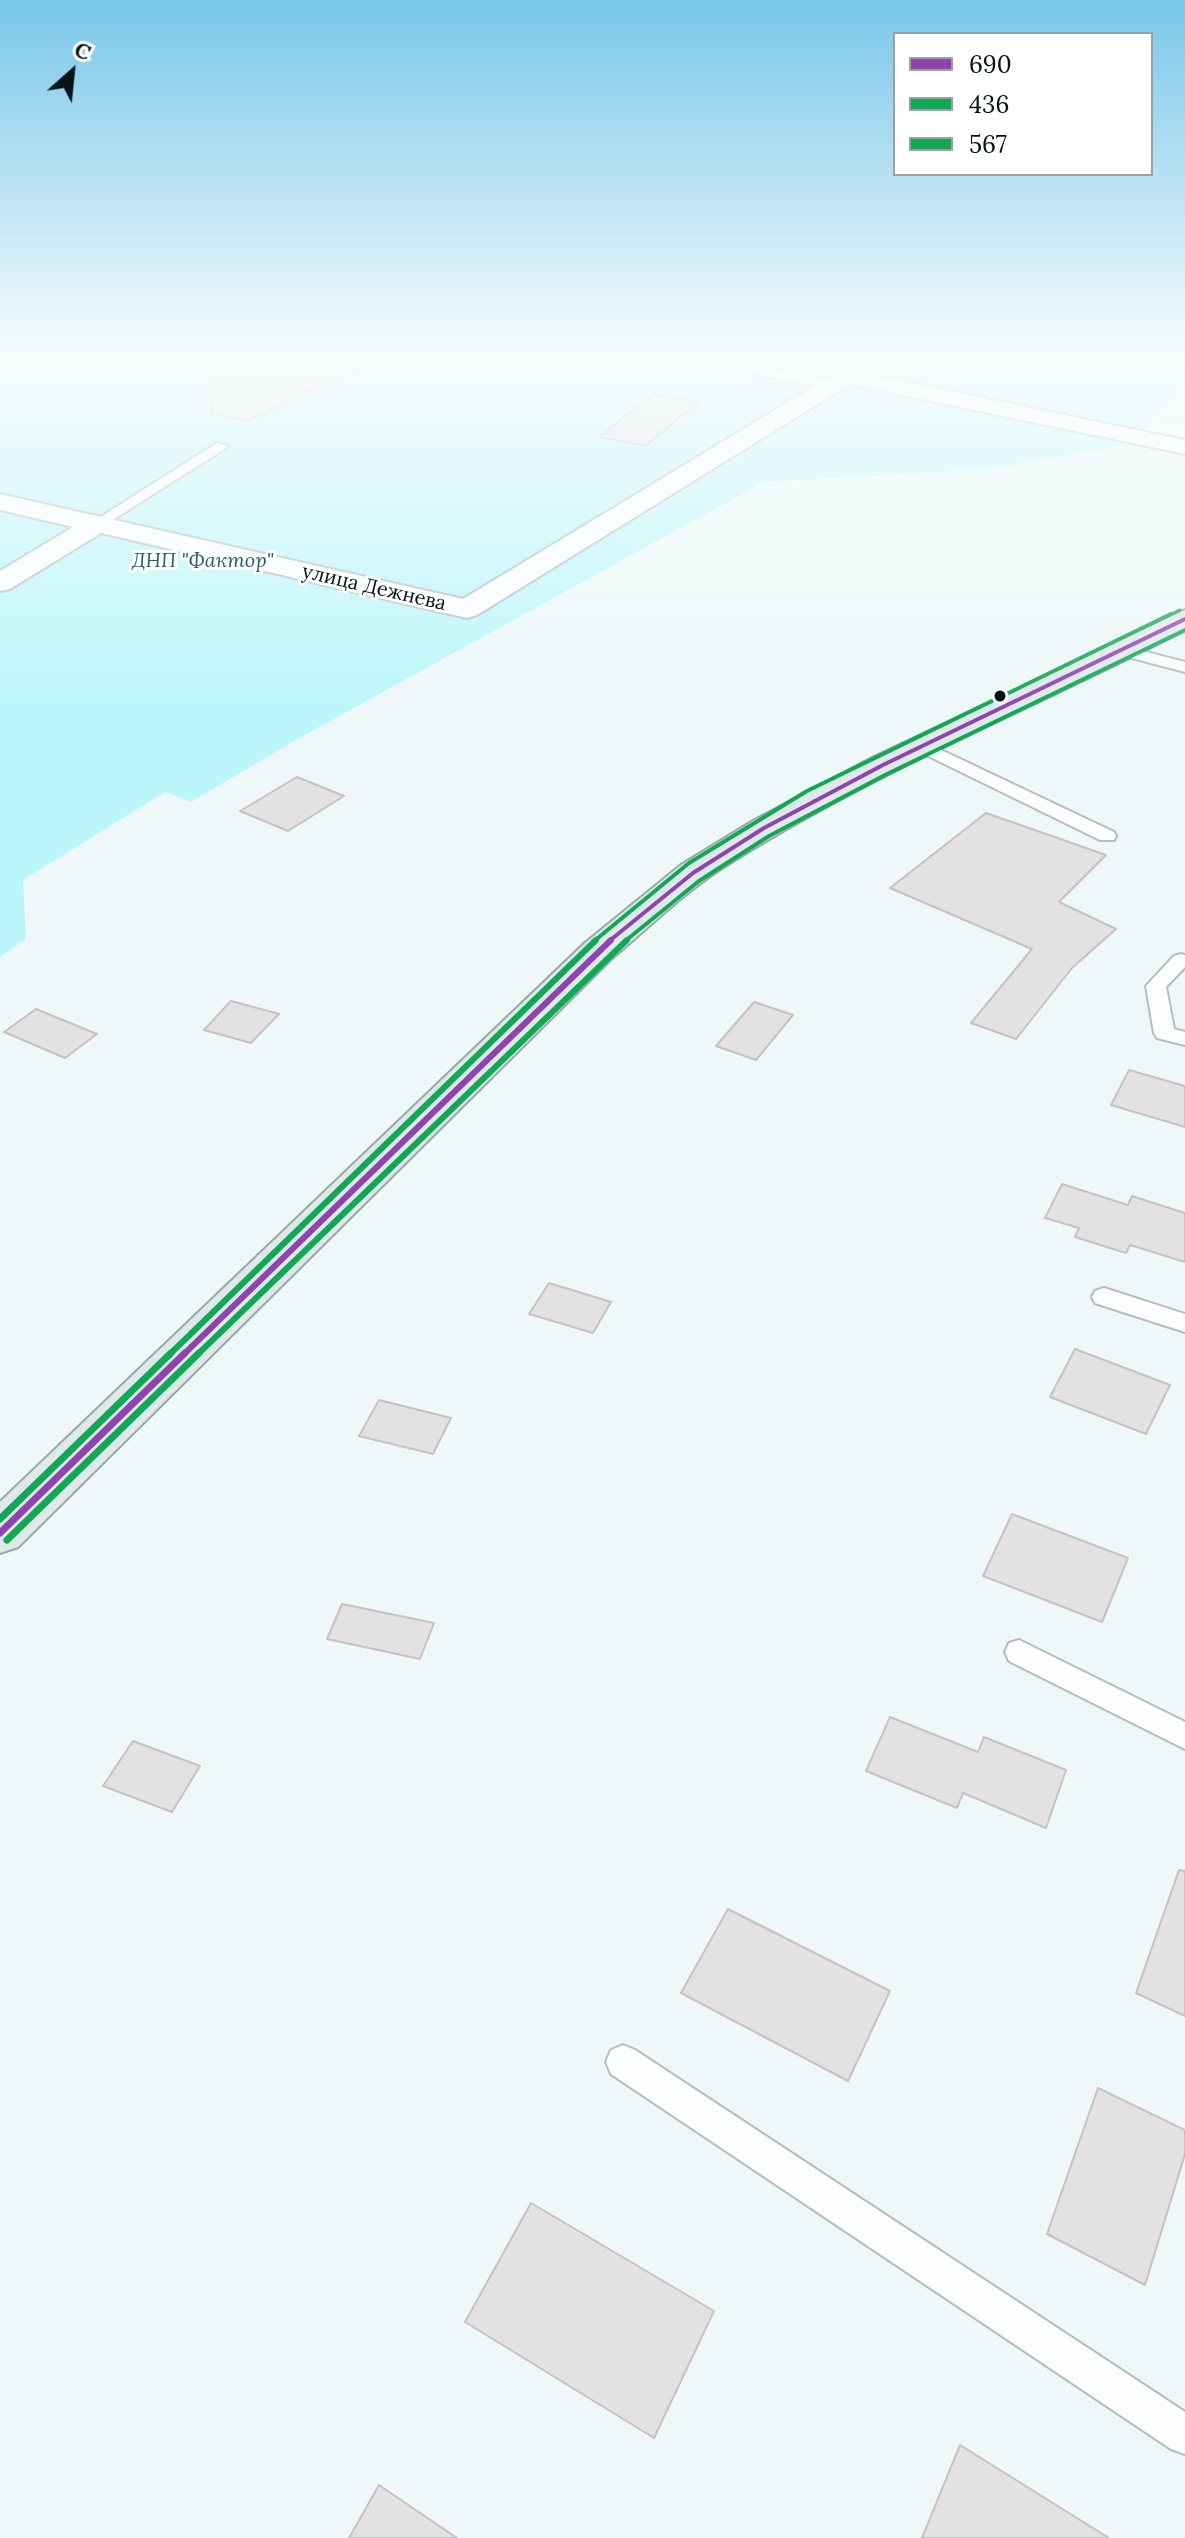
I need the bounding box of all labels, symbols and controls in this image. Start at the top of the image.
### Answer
north arrow [32,32,112,112]
legend [893,32,1153,176]
text: С [70,35,96,67]
text: 690 [969,49,1012,80]
text: 436 [969,89,1009,120]
text: 567 [969,129,1007,160]
park label: ДНП "Фактор" [132,549,274,573]
street label: улица Дежнева [300,560,448,616]
unlabelled marker [992,688,1008,704]

